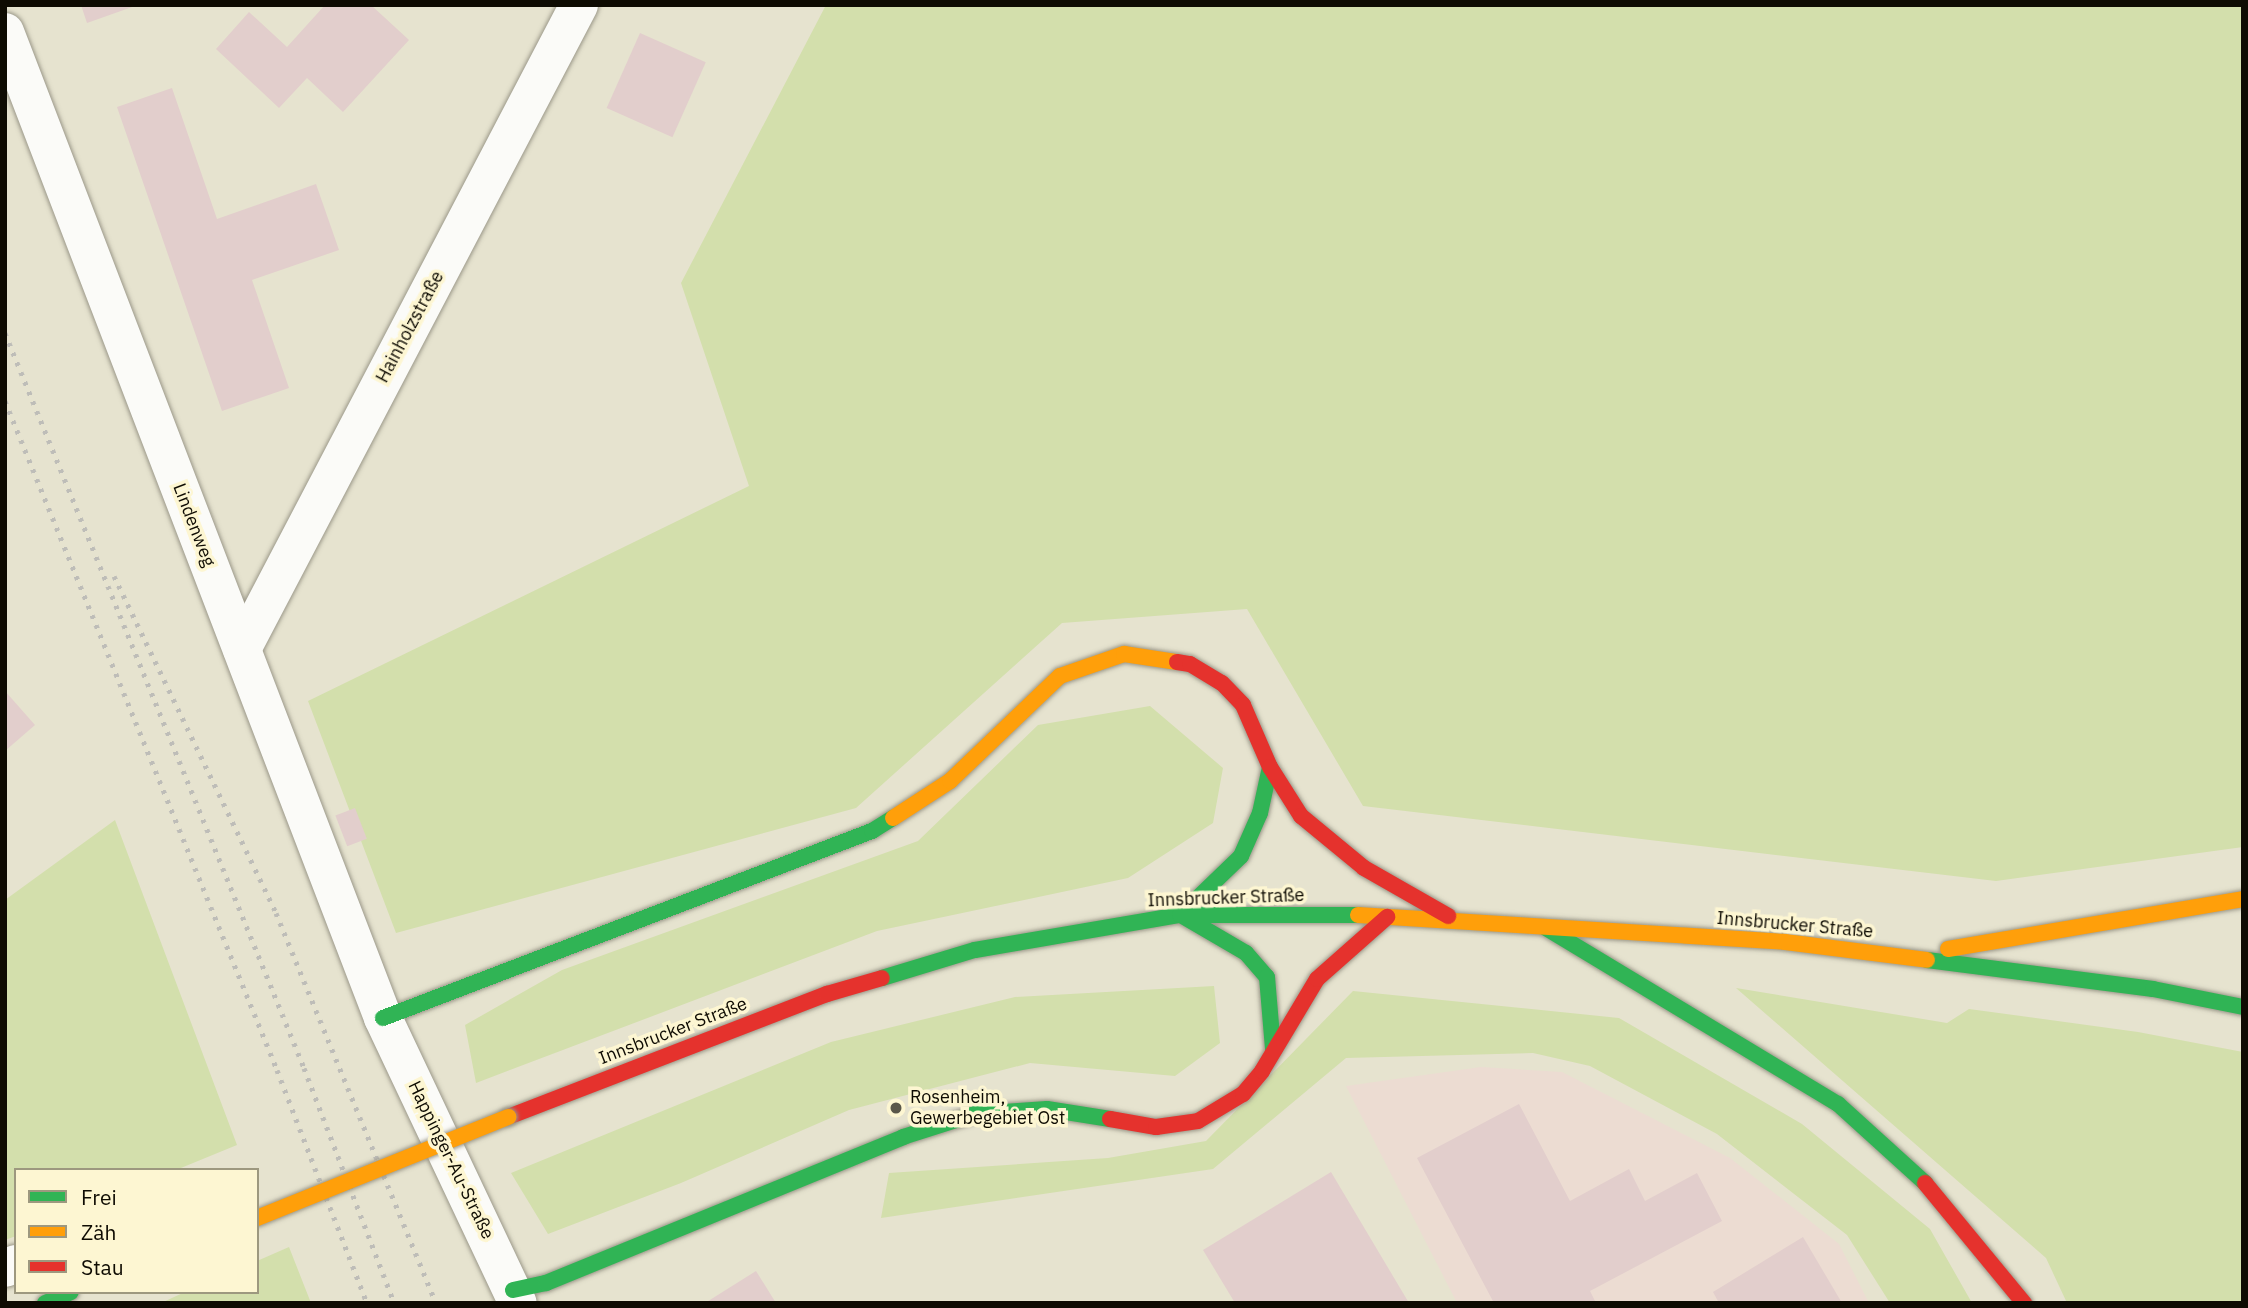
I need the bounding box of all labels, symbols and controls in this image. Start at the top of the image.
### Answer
street label: Hainholzstraße [372,268,448,386]
street label: Lindenweg [168,480,220,570]
street label: Innsbrucker Straße [1147,884,1305,912]
street label: Innsbrucker Straße [1716,907,1874,943]
street label: Innsbrucker Straße [596,993,750,1069]
street label: Happinger-Au-Straße [403,1077,499,1243]
place label: Rosenheim, Gewerbegebiet Ost [910,1087,1065,1130]
marker: Rosenheim, Gewerbegebiet Ost [888,1100,904,1116]
legend [14,1168,259,1294]
text: Frei [81,1183,117,1211]
text: Zäh [81,1218,116,1246]
text: Stau [81,1253,124,1281]

